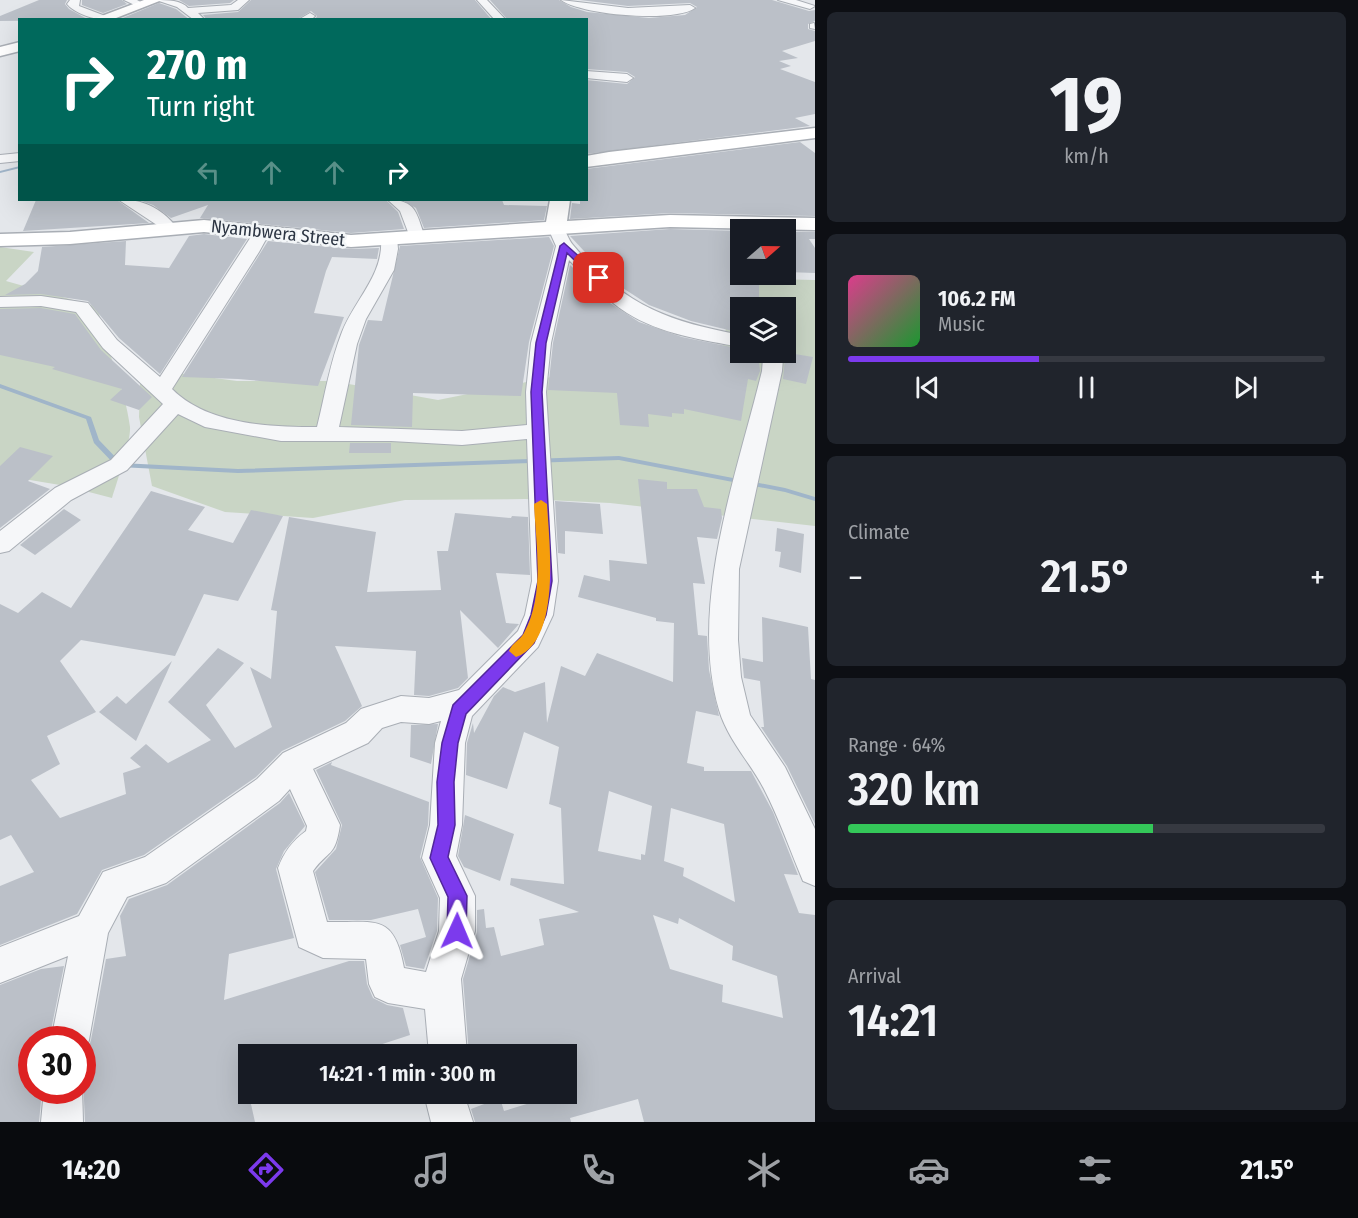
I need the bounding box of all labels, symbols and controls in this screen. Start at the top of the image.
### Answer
text: 270 m [147,40,247,90]
icon: right [48,42,126,120]
text: 19 [1050,58,1123,152]
text: Turn right [147,91,255,123]
text: km/h [1064,144,1109,168]
icon: left [192,156,225,189]
icon: ahead [255,156,288,189]
icon: ahead [318,156,351,189]
icon: right [381,156,414,189]
street label: Nyambwera Street [210,215,346,251]
north arrow [730,219,796,285]
map controls [730,219,796,363]
pin [573,252,624,303]
icon: arrive [582,261,615,294]
text: 106.2 FM [938,285,1016,312]
button: layers [730,297,796,363]
text: Music [938,312,985,336]
icon: previous [911,371,944,404]
icon: pause [1070,371,1103,404]
icon: next [1229,371,1262,404]
text: Climate [848,520,910,544]
text: 21.5° [1041,550,1132,604]
text: − [848,558,863,598]
text: + [1310,558,1325,598]
text: Range · 64% [848,733,945,757]
text: 320 km [848,763,980,817]
position arrow [425,899,489,963]
text: Arrival [848,964,901,988]
text: 14:21 [848,994,938,1048]
speed limit sign: 30 [18,1026,96,1104]
text: 14:21 · 1 min · 300 m [319,1060,496,1087]
icon: directions [245,1149,287,1191]
icon: music [411,1149,453,1191]
icon: phone [577,1149,619,1191]
icon: climate [743,1149,785,1191]
icon: car [908,1149,950,1191]
icon: filters [1074,1149,1116,1191]
text: 14:20 [62,1154,121,1186]
text: 21.5° [1240,1154,1296,1186]

